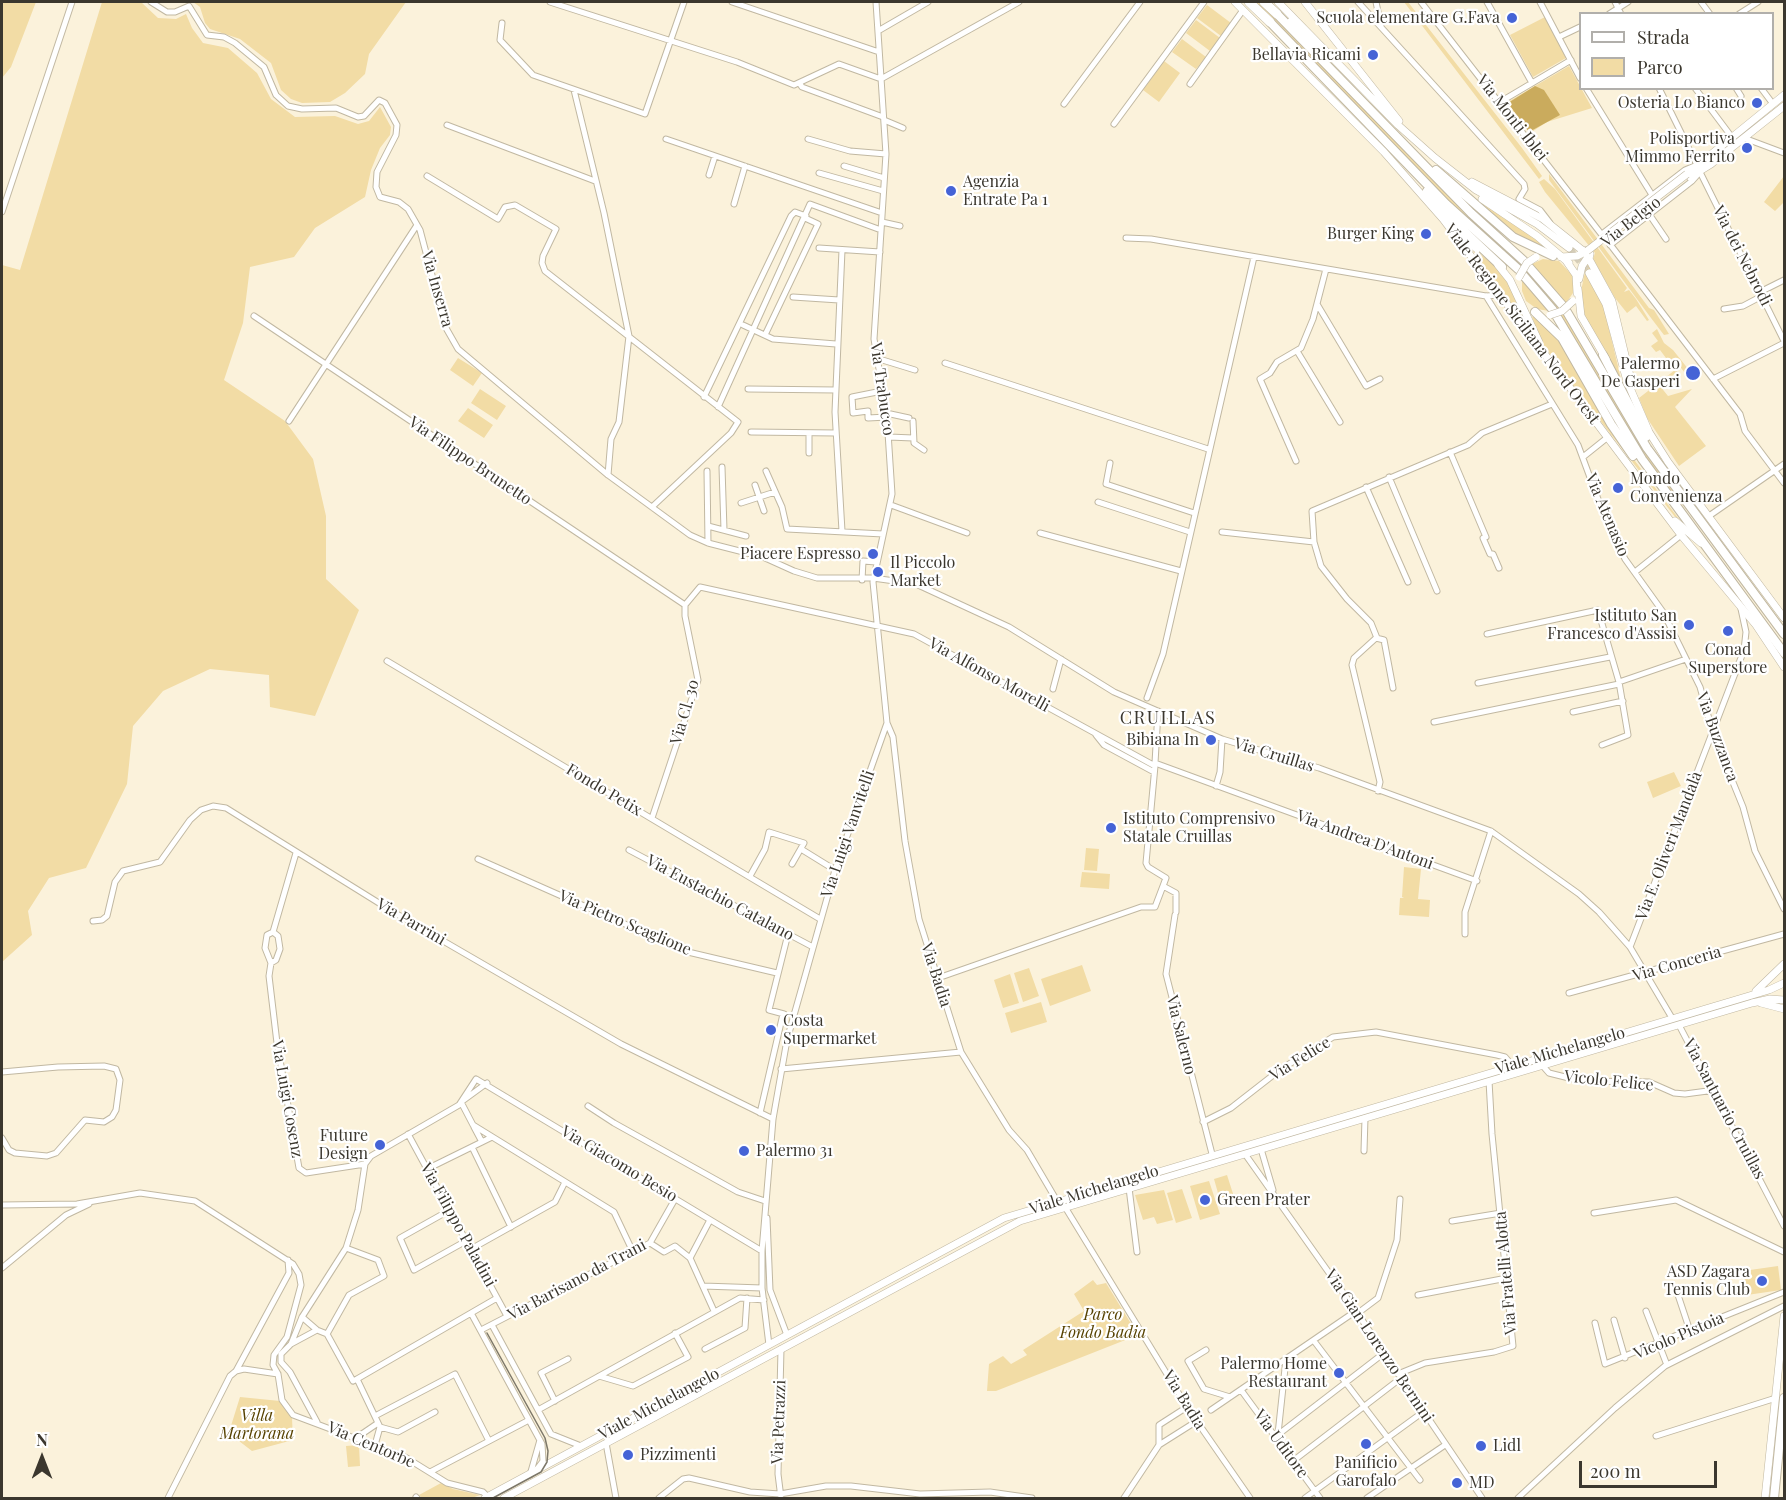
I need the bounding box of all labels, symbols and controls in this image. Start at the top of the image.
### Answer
place label: Scuola elementare G.Fava [1316,8,1500,28]
marker: Scuola elementare G.Fava [1505,11,1519,25]
legend [1579,12,1774,90]
text: Strada [1637,25,1690,49]
place label: Bellavia Ricami [1252,45,1361,65]
marker: Bellavia Ricami [1366,48,1380,62]
text: Parco [1637,55,1683,79]
street label: Via Monti Iblei [1472,71,1552,165]
place label: Osteria Lo Bianco [1618,93,1745,113]
marker: Osteria Lo Bianco [1750,96,1764,110]
place label: Polisportiva Mimmo Ferrito [1625,129,1735,167]
marker: Polisportiva Mimmo Ferrito [1740,141,1754,155]
place label: Agenzia Entrate Pa 1 [963,172,1048,210]
marker: Agenzia Entrate Pa 1 [944,184,958,198]
street label: Via Belgio [1597,193,1665,251]
street label: Via dei Nebrodi [1708,203,1776,309]
street label: Viale Regione Siciliana Nord Ovest [1440,220,1604,428]
place label: Burger King [1327,224,1414,244]
marker: Burger King [1419,227,1433,241]
street label: Via Inserra [417,249,457,329]
street label: Via Trabucco [866,341,898,437]
place label: Palermo De Gasperi [1601,354,1680,392]
marker: Palermo De Gasperi [1684,364,1702,382]
street label: Via Filippo Brunetto [405,413,535,509]
place label: Mondo Convenienza [1630,469,1722,507]
street label: Via Atenasio [1581,471,1633,559]
marker: Mondo Convenienza [1611,481,1625,495]
place label: Piacere Espresso [740,544,861,564]
marker: Piacere Espresso [866,547,880,561]
place label: Il Piccolo Market [890,553,955,591]
marker: Il Piccolo Market [871,565,885,579]
place label: Istituto San Francesco d'Assisi [1547,606,1677,644]
marker: Istituto San Francesco d'Assisi [1682,618,1696,632]
marker: Conad Superstore [1721,624,1735,638]
street label: Via Alfonso Morelli [925,634,1053,716]
place label: Conad Superstore [1689,640,1767,678]
street label: Via Cl. 30 [667,677,703,747]
street label: Via Buzzanca [1692,690,1742,784]
district label: CRUILLAS [1120,707,1216,729]
place label: Bibiana In [1126,730,1199,750]
marker: Bibiana In [1204,733,1218,747]
street label: Via Cruillas [1232,734,1316,776]
street label: Fondo Petix [563,760,645,820]
street label: Via Luigi Vanvitelli [817,768,879,900]
street label: Via E. Oliveri Mandalà [1632,769,1706,923]
street label: Via Andrea D'Antoni [1294,806,1436,874]
place label: Istituto Comprensivo Statale Cruillas [1123,809,1275,847]
marker: Istituto Comprensivo Statale Cruillas [1104,821,1118,835]
street label: Via Eustachio Catalano [643,851,797,945]
street label: Via Pietro Scaglione [556,886,694,960]
street label: Via Parrini [373,895,449,949]
street label: Via Badia [917,941,955,1009]
street label: Via Conceria [1630,942,1724,986]
street label: Via Salerno [1162,993,1200,1077]
place label: Costa Supermarket [783,1011,877,1049]
marker: Costa Supermarket [764,1023,778,1037]
street label: Viale Michelangelo [1493,1023,1627,1079]
street label: Via Felice [1266,1033,1334,1085]
street label: Via Santuario Cruillas [1679,1035,1769,1183]
street label: Via Luigi Cosenz [267,1039,307,1159]
street label: Vicolo Felice [1563,1067,1655,1095]
street label: Via Giacomo Besio [557,1122,681,1206]
place label: Future Design [318,1126,368,1164]
marker: Future Design [373,1138,387,1152]
place label: Palermo 31 [756,1141,833,1161]
marker: Palermo 31 [737,1144,751,1158]
street label: Via Filippo Paladini [416,1160,500,1290]
street label: Viale Michelangelo [1027,1161,1161,1219]
place label: Green Prater [1217,1190,1310,1210]
marker: Green Prater [1198,1193,1212,1207]
street label: Via Fratelli Alotta [1491,1210,1521,1336]
street label: Via Barisano da Trani [505,1235,649,1325]
place label: ASD Zagara Tennis Club [1664,1262,1750,1300]
street label: Via Gian Lorenzo Bernini [1321,1266,1437,1426]
marker: ASD Zagara Tennis Club [1755,1274,1769,1288]
park label: Parco Fondo Badia [1060,1305,1146,1343]
street label: Vicolo Pistoia [1631,1308,1727,1364]
place label: Palermo Home Restaurant [1220,1354,1327,1392]
street label: Viale Michelangelo [595,1364,723,1444]
marker: Palermo Home Restaurant [1332,1366,1346,1380]
street label: Via Badia [1158,1367,1210,1433]
street label: Via Petrazzi [768,1380,790,1464]
park label: Villa Martorana [220,1406,294,1444]
street label: Via Uditore [1250,1406,1312,1482]
street label: Via Centorbe [324,1418,418,1472]
north arrow [12,1428,72,1488]
text: N [36,1429,48,1450]
place label: Lidl [1493,1436,1521,1456]
marker: Panificio Garofalo [1359,1437,1373,1451]
marker: Lidl [1474,1439,1488,1453]
place label: Pizzimenti [640,1445,716,1465]
marker: Pizzimenti [621,1448,635,1462]
scale bar [1582,1449,1720,1487]
place label: Panificio Garofalo [1335,1453,1397,1491]
text: 200 m [1590,1459,1641,1483]
place label: MD [1469,1473,1495,1493]
marker: MD [1450,1476,1464,1490]

